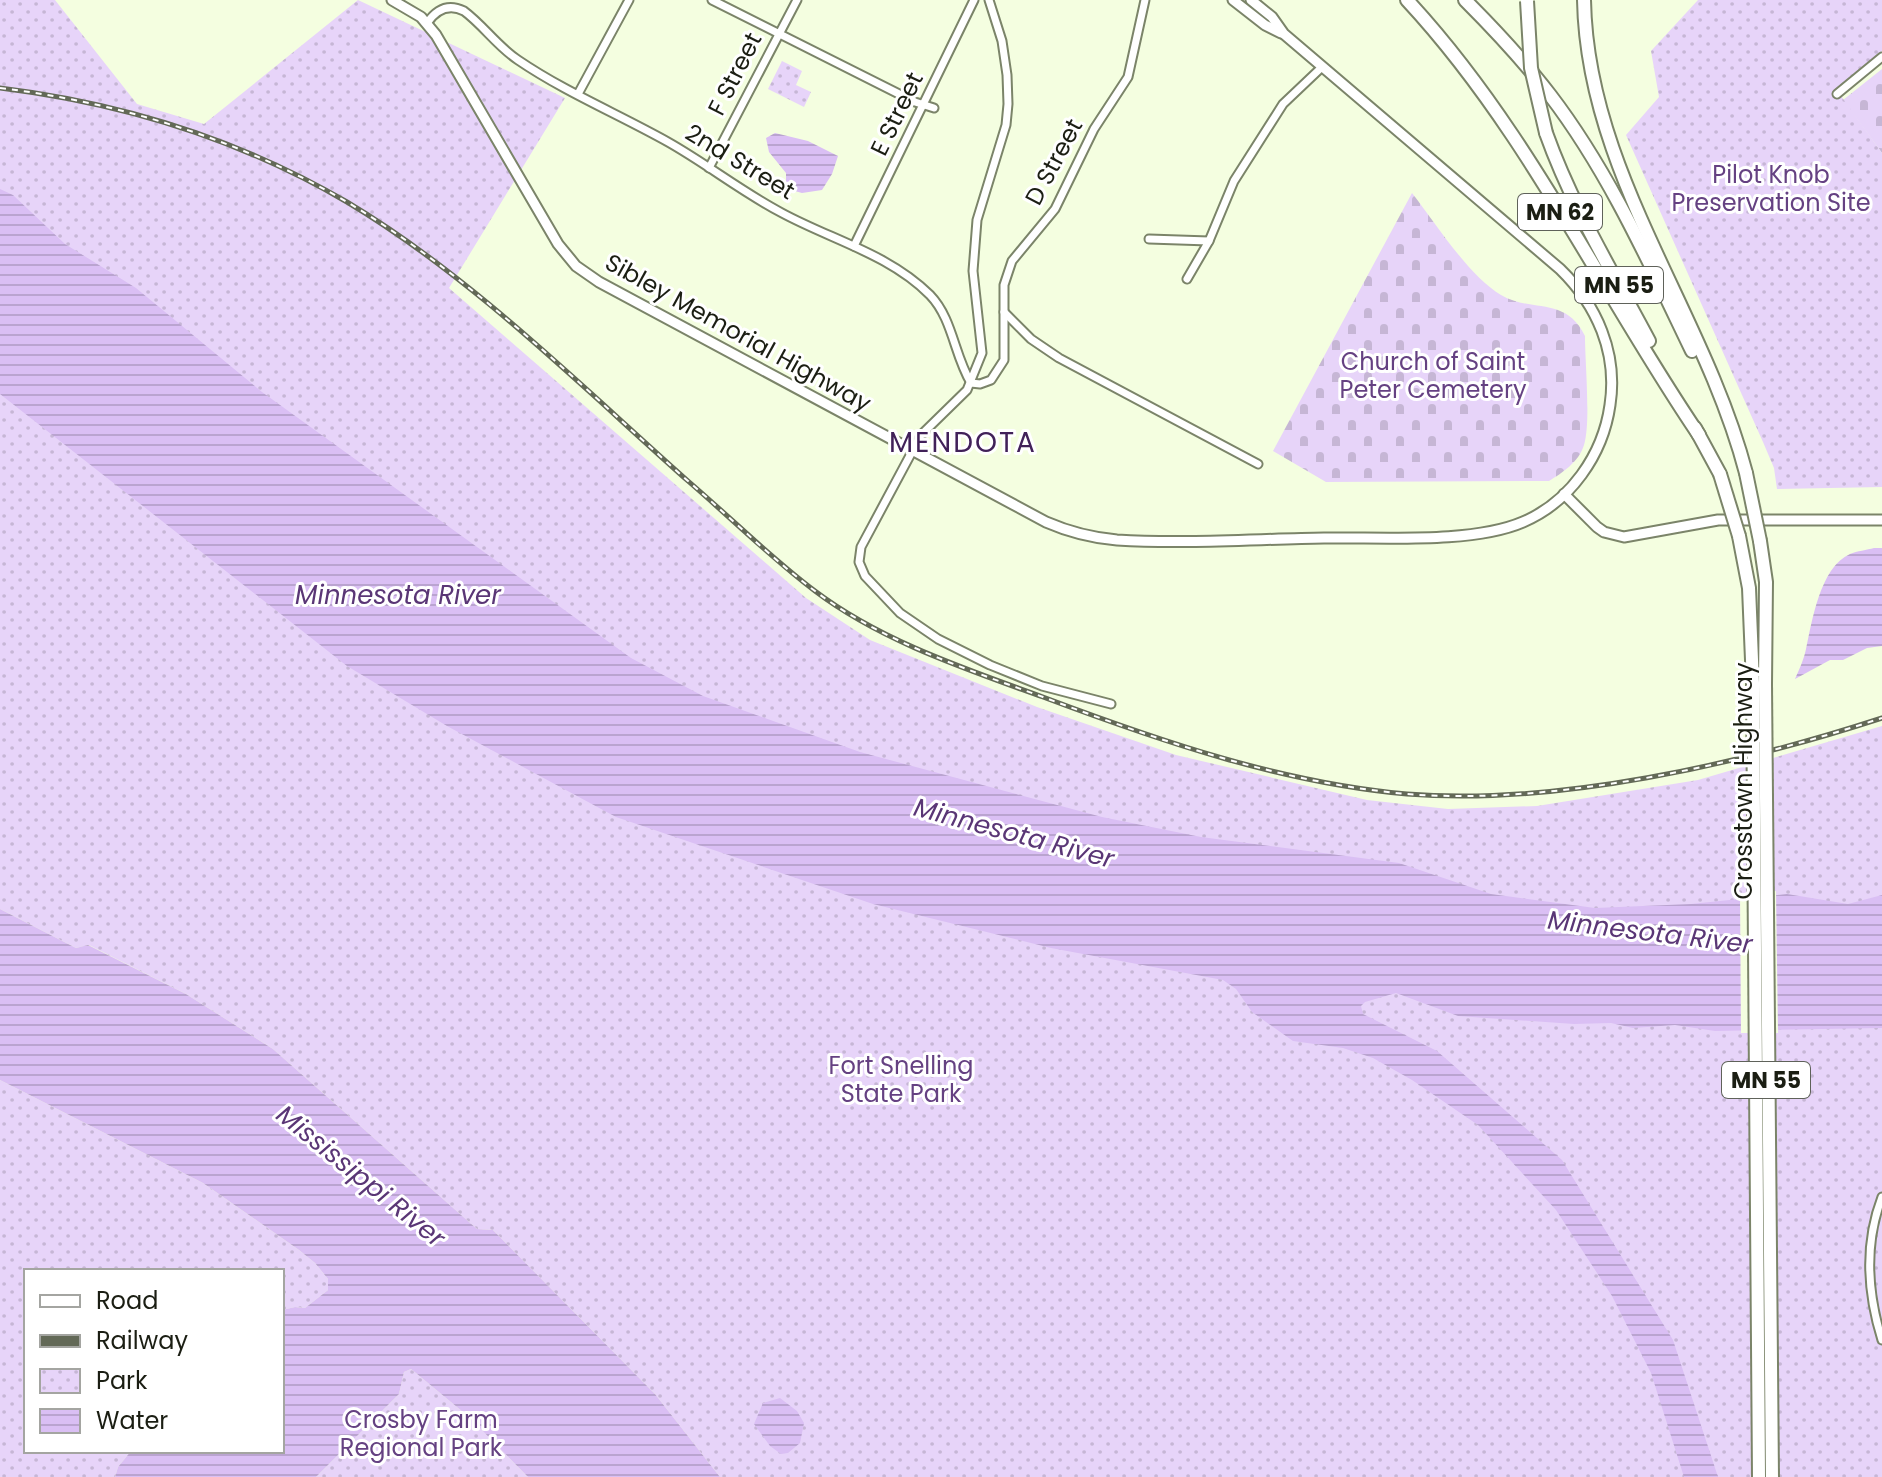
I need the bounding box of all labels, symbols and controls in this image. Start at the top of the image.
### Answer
street label: F Street [700,27,769,121]
street label: E Street [862,67,931,161]
street label: D Street [1017,113,1090,211]
street label: 2nd Street [679,116,801,207]
park label: Pilot Knob Preservation Site [1671,158,1871,219]
road number: MN 62 [1518,194,1602,230]
street label: Sibley Memorial Highway [599,246,878,420]
road number: MN 55 [1575,267,1663,303]
park label: Church of Saint Peter Cemetery [1340,345,1527,406]
district label: MENDOTA [889,423,1037,462]
water label: Minnesota River [295,577,502,613]
street label: Crosstown Highway [1727,662,1760,899]
water label: Minnesota River [910,789,1119,877]
water label: Minnesota River [1546,902,1756,963]
park label: Fort Snelling State Park [828,1049,974,1110]
road number: MN 55 [1722,1062,1810,1098]
water label: Mississippi River [269,1097,454,1256]
legend [24,1269,284,1453]
text: Road [96,1284,158,1317]
text: Railway [96,1324,189,1357]
text: Park [96,1364,148,1397]
park label: Crosby Farm Regional Park [340,1403,503,1464]
text: Water [96,1404,168,1437]

